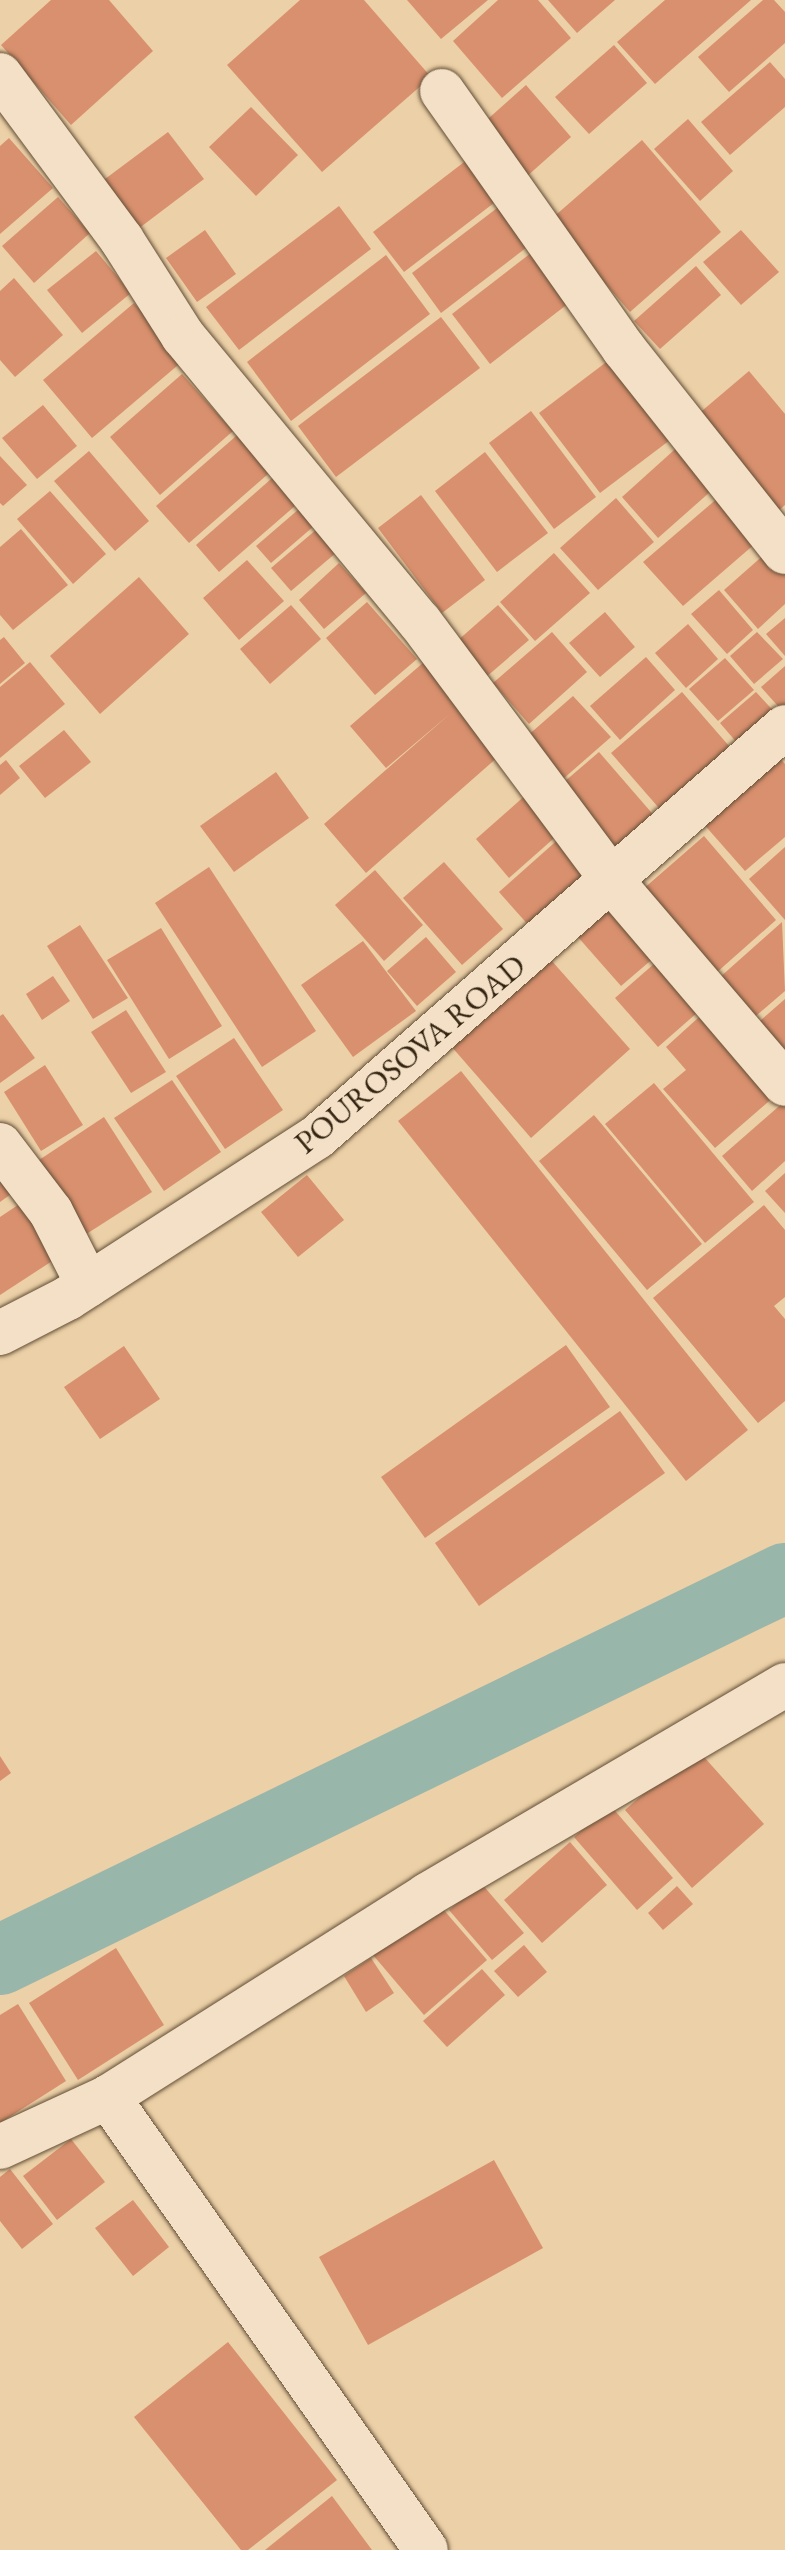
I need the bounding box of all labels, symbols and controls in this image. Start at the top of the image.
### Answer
street label: POUROSOVA ROAD [287,946,533,1162]

